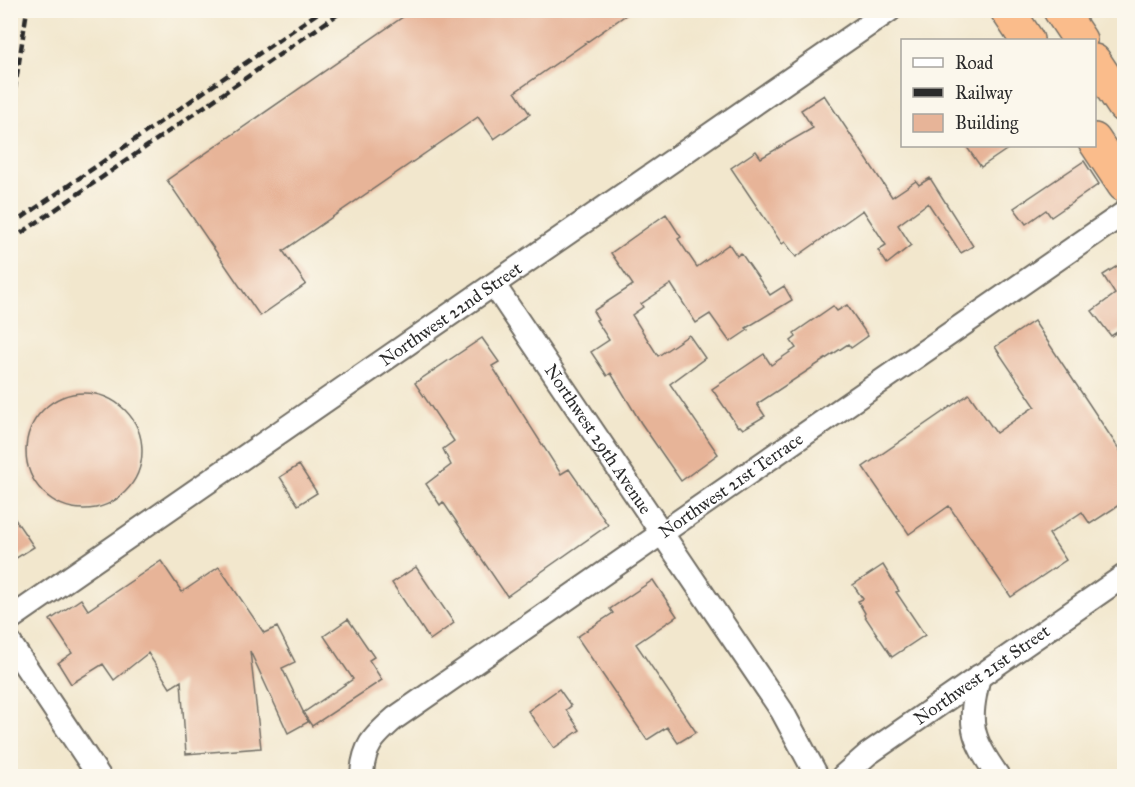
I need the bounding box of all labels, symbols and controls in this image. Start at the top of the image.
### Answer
legend [901,39,1096,147]
text: Road [955,52,993,74]
text: Railway [955,82,1013,104]
text: Building [955,112,1019,135]
street label: Northwest 22nd Street [375,257,527,371]
street label: Northwest 29th Avenue [540,360,657,518]
street label: Northwest 21st Terrace [654,428,807,543]
street label: Northwest 21st Street [910,620,1055,730]

